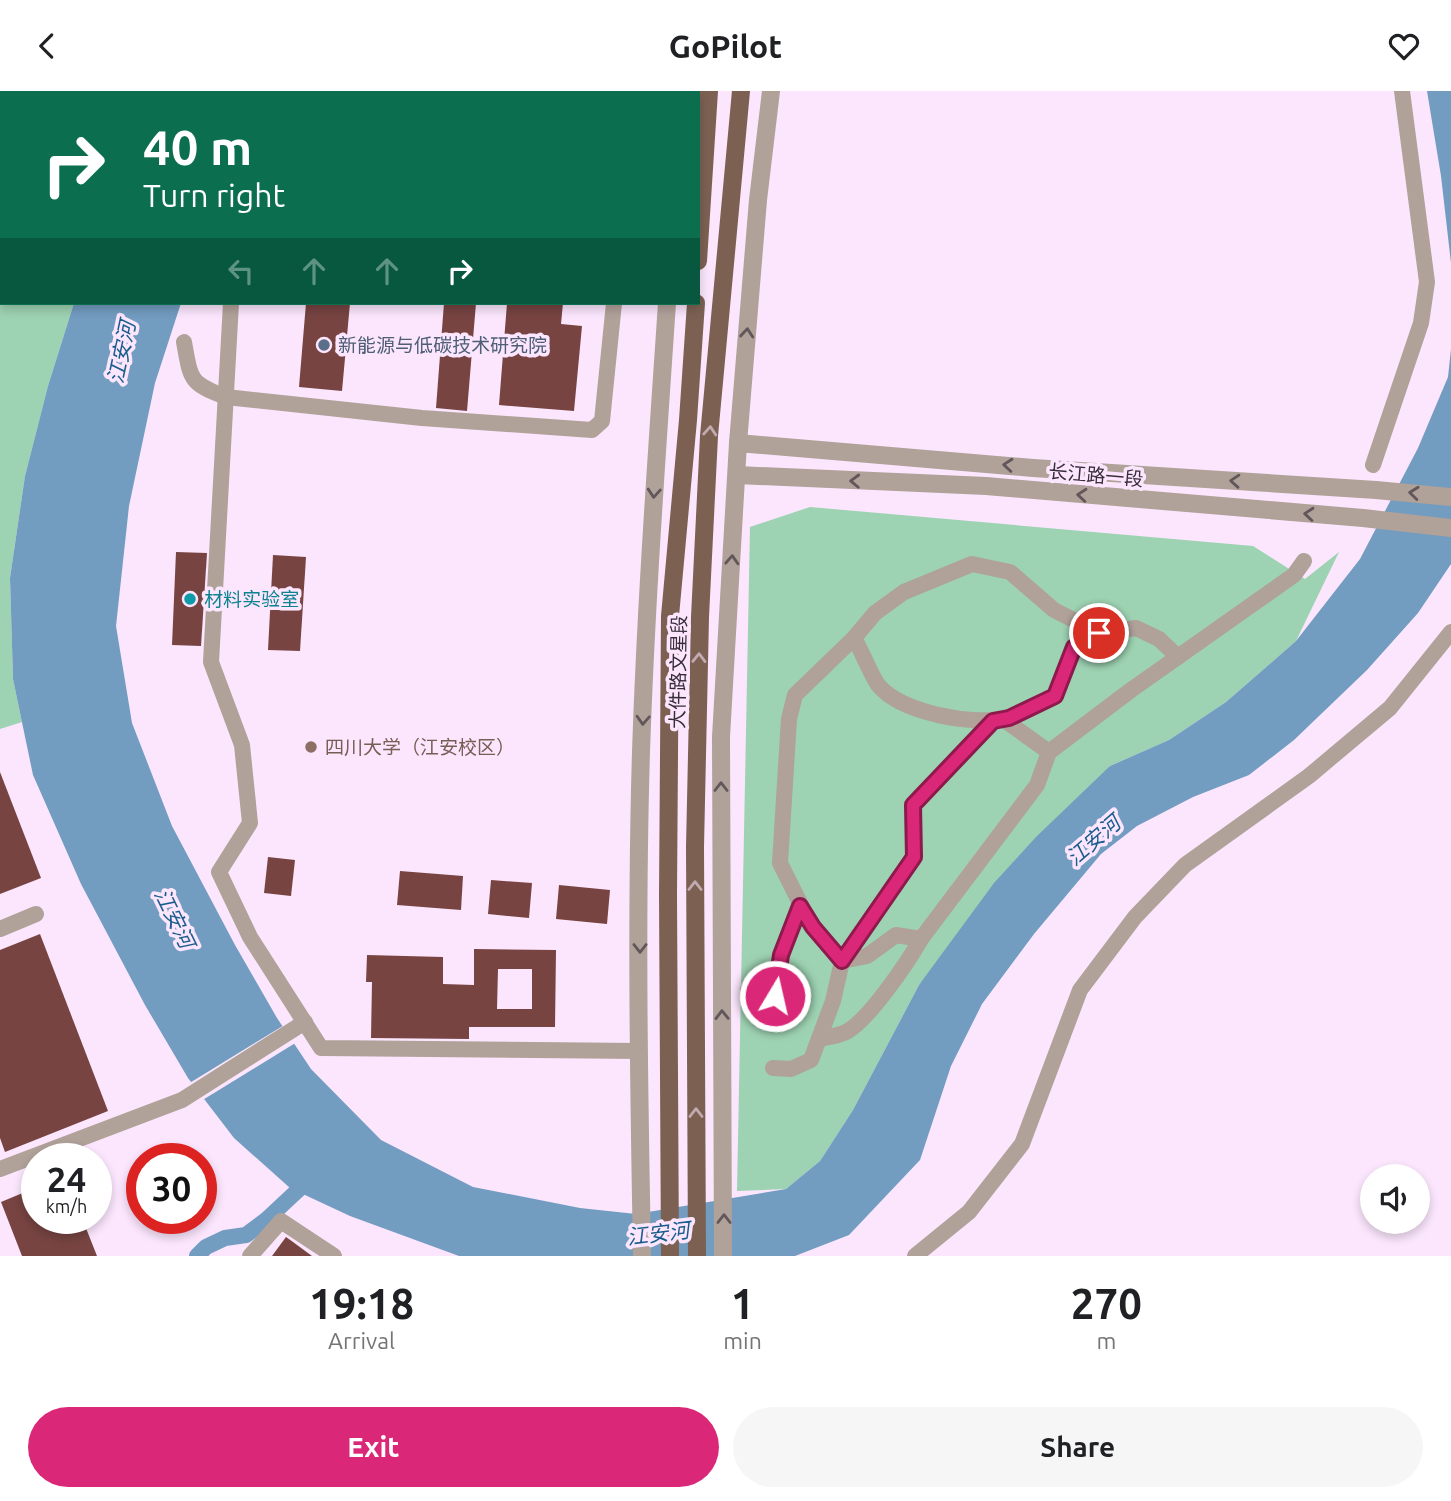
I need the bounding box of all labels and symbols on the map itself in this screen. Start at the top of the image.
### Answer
water label: 江安河 [103,315,140,385]
one-way arrow [739,327,754,338]
place label: 新能源与低碳技术研究院 [338,334,547,356]
marker: 新能源与低碳技术研究院 [316,337,332,353]
one-way arrow [702,425,717,436]
one-way arrow [1002,458,1014,473]
street label: 长江路一段 [1048,460,1144,490]
one-way arrow [850,473,861,488]
one-way arrow [1229,473,1240,488]
one-way arrow [1408,486,1419,501]
one-way arrow [1077,487,1088,502]
one-way arrow [647,488,662,499]
one-way arrow [1303,507,1314,522]
one-way arrow [724,554,739,565]
place label: 材料实验室 [204,588,299,610]
marker: 材料实验室 [182,591,198,607]
pin [1069,603,1129,663]
street label: 大件路文星段 [666,615,690,729]
one-way arrow [691,653,707,663]
one-way arrow [636,715,651,726]
place label: 四川大学（江安校区） [325,736,515,758]
marker: 四川大学（江安校区） [303,739,319,755]
one-way arrow [713,782,729,792]
water label: 江安河 [1061,808,1128,870]
one-way arrow [687,880,703,891]
water label: 江安河 [150,884,201,955]
one-way arrow [632,943,648,953]
position arrow [738,959,812,1033]
one-way arrow [714,1009,730,1020]
one-way arrow [688,1108,704,1118]
speed limit sign: 30 [126,1143,217,1234]
one-way arrow [716,1213,732,1223]
water label: 江安河 [625,1217,695,1249]

